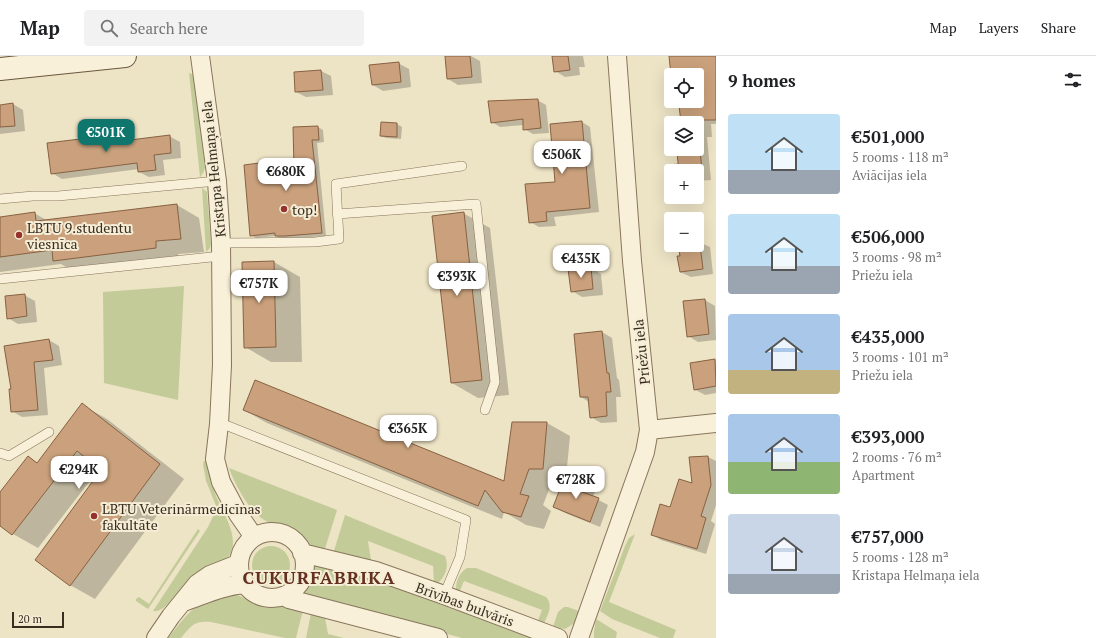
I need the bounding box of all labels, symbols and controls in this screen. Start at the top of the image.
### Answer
search box [84,10,364,46]
text: Map [20,15,60,40]
icon: search [98,17,120,39]
text: Search here [130,18,208,38]
text: Map [930,18,957,37]
text: Layers [979,18,1019,37]
text: Share [1041,18,1076,37]
map controls [664,68,704,252]
button: locate [664,68,704,108]
text: 9 homes [728,69,796,92]
icon: filters [1062,69,1084,91]
street label: Kristapa Helmaņa iela [196,100,230,238]
button: layers [664,116,704,156]
pin: €501K [78,119,134,153]
text: €501K [87,123,125,141]
text: €501,000 [852,125,924,148]
icon: home [760,130,808,178]
pin: €506K [534,141,590,175]
text: €506K [543,145,581,163]
text: 5 rooms · 118 m² [852,148,949,166]
pin: €680K [258,158,314,192]
text: €680K [267,162,305,180]
button: + [664,164,704,204]
text: Aviācijas iela [852,166,927,184]
place label: top! [292,200,317,219]
marker: top! [279,204,289,214]
button: − [664,212,704,252]
place label: LBTU 9.studentu viesnīca [26,218,132,253]
text: €506,000 [852,225,924,248]
marker: LBTU 9.studentu viesnīca [14,230,24,240]
icon: home [760,230,808,278]
pin: €435K [553,245,609,279]
text: 3 rooms · 98 m² [852,248,942,266]
text: €435K [562,249,600,267]
pin: €393K [429,263,485,297]
text: Priežu iela [852,266,913,284]
text: €393K [438,267,476,285]
pin: €757K [231,270,287,304]
text: €757K [240,274,278,292]
street label: Priežu iela [628,318,654,386]
text: €435,000 [852,325,924,348]
icon: home [760,330,808,378]
text: 3 rooms · 101 m² [852,348,949,366]
text: Priežu iela [852,366,913,384]
pin: €365K [380,415,436,449]
text: €365K [389,419,427,437]
text: €393,000 [852,425,924,448]
icon: home [760,430,808,478]
text: 2 rooms · 76 m² [852,448,942,466]
pin: €294K [51,456,107,490]
text: €294K [60,460,98,478]
pin: €728K [548,466,604,500]
text: Apartment [852,466,915,484]
text: €728K [557,470,595,488]
place label: LBTU Veterinārmedicīnas fakultāte [102,499,261,534]
marker: LBTU Veterinārmedicīnas fakultāte [89,511,99,521]
text: €757,000 [852,525,924,548]
icon: home [760,530,808,578]
text: 5 rooms · 128 m² [852,548,949,566]
district label: CUKURFABRIKA [242,565,396,589]
text: Kristapa Helmaņa iela [852,566,979,584]
street label: Brīvības bulvāris [413,577,517,631]
scale bar [12,610,64,629]
text: 20 m [18,612,42,626]

